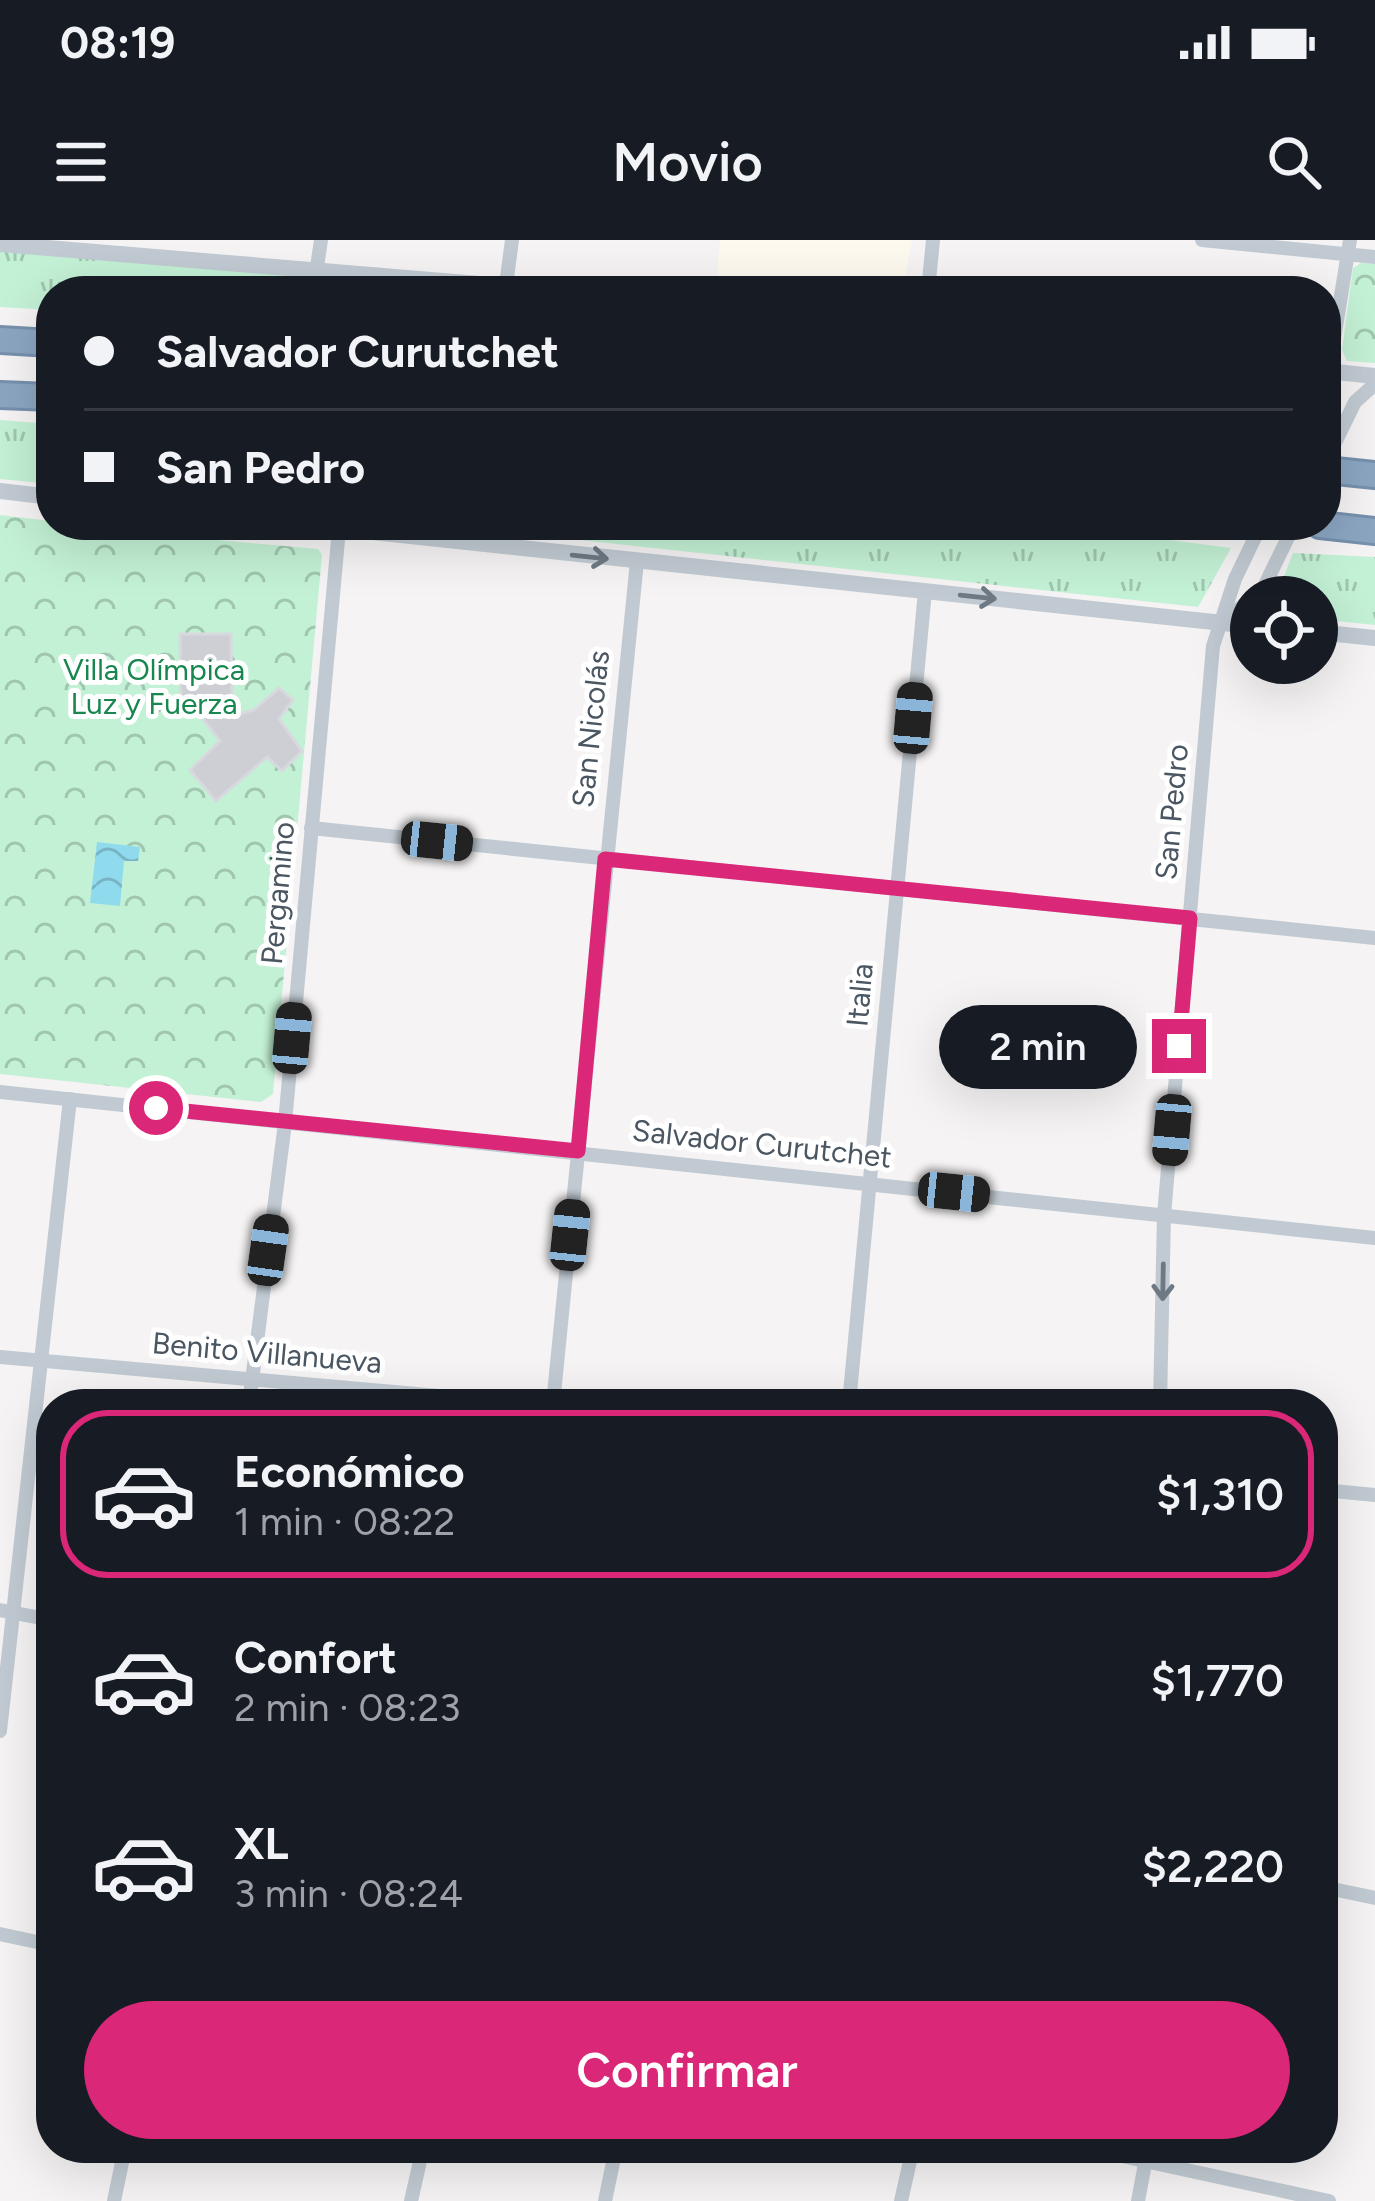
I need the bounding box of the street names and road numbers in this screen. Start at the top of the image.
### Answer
street label: San Nicolás [564,649,617,809]
street label: San Pedro [1147,742,1196,882]
street label: Pergamino [253,820,302,966]
street label: Italia [838,962,881,1028]
street label: Salvador Curutchet [631,1111,894,1176]
street label: Benito Villanueva [150,1324,384,1381]

